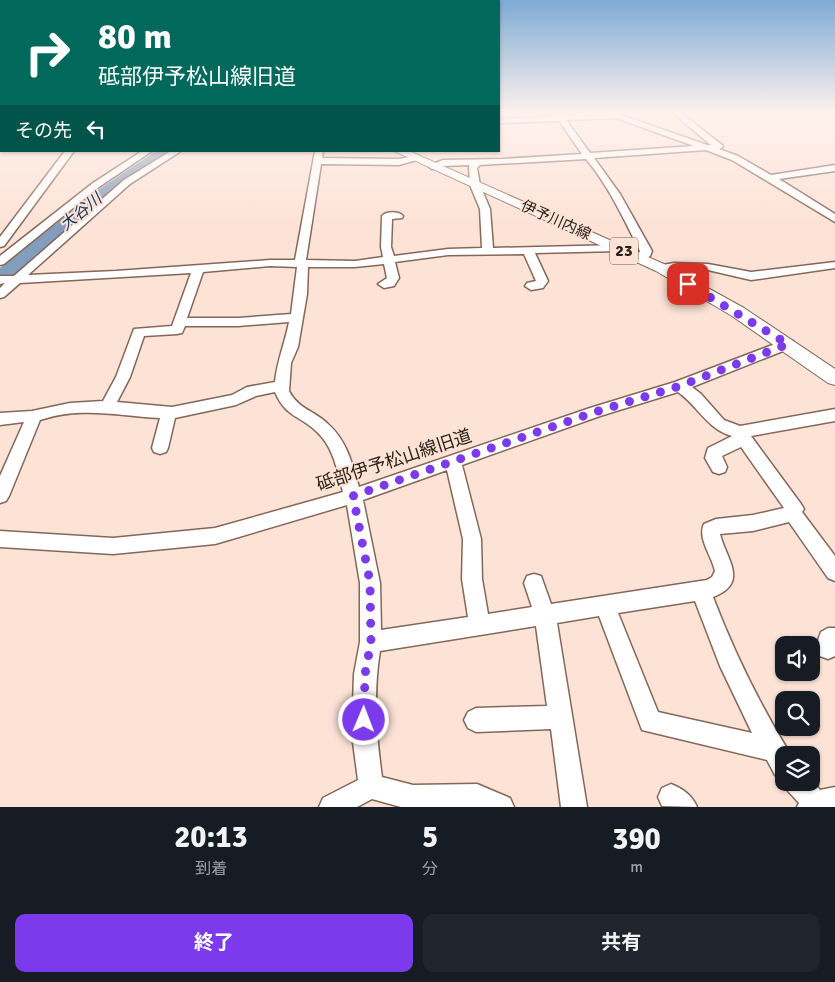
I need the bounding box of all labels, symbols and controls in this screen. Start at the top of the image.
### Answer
text: 80 m [98,15,172,58]
icon: right [15,20,80,85]
text: 砥部伊予松山線旧道 [98,63,296,90]
icon: left [82,115,110,143]
text: その先 [15,119,72,143]
water label: 大谷川 [56,188,107,235]
street label: 伊予川内線 [518,197,594,243]
road number: 23 [610,238,638,264]
pin [667,263,709,305]
icon: arrive [674,270,702,298]
street label: 砥部伊予松山線旧道 [314,425,474,495]
map controls [775,636,820,791]
button: sound [775,636,820,681]
button: search [775,691,820,736]
position arrow [337,693,389,745]
button: layers [775,746,820,791]
text: 20:13 [174,819,248,856]
text: 5 [422,819,438,856]
text: 390 [612,821,661,858]
text: m [630,857,643,877]
text: 到着 [195,859,227,879]
text: 分 [422,859,438,879]
button: 終了 [15,914,413,972]
button: 共有 [423,914,820,972]

